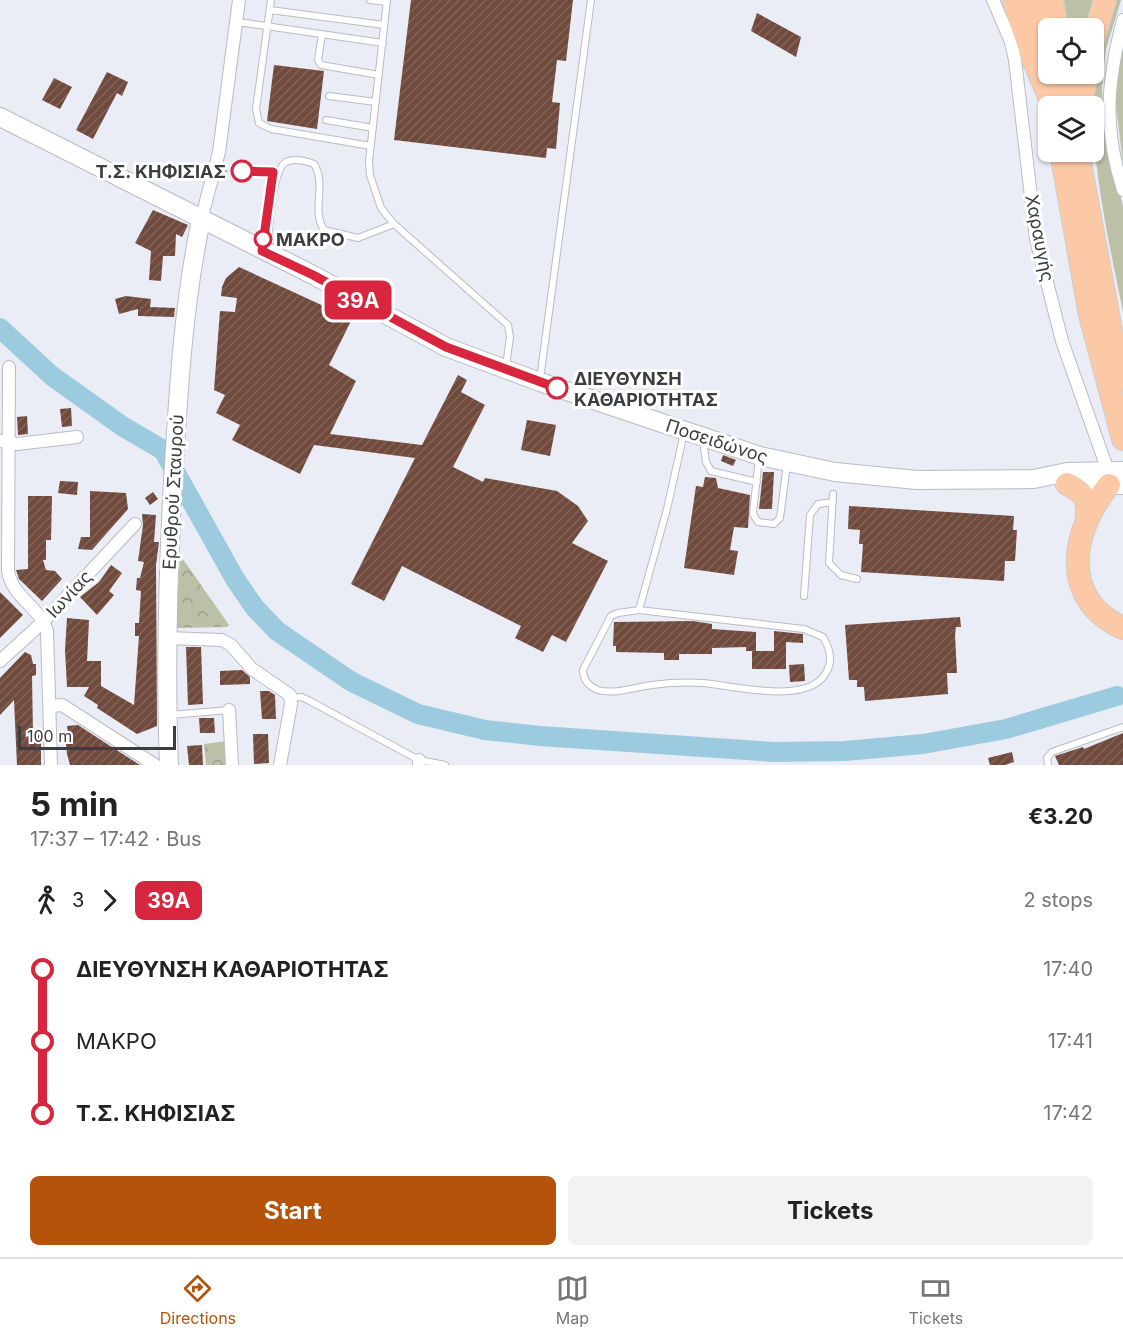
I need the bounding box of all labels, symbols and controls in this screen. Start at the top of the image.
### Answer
map controls [1038,18,1104,162]
button: locate [1038,18,1104,84]
button: layers [1038,96,1104,162]
marker: Τ.Σ. ΚΗΦΙΣΙΑΣ [231,160,253,182]
place label: Τ.Σ. ΚΗΦΙΣΙΑΣ [95,161,226,182]
street label: Χαραυγής [1021,193,1059,283]
place label: ΜΑΚΡΟ [276,229,345,250]
marker: ΜΑΚΡΟ [254,230,272,248]
line badge: 39Α [324,280,392,320]
text: 39Α [337,288,379,313]
place label: ΔΙΕΥΘΥΝΣΗ ΚΑΘΑΡΙΟΤΗΤΑΣ [574,368,718,410]
marker: ΔΙΕΥΘΥΝΣΗ ΚΑΘΑΡΙΟΤΗΤΑΣ [546,377,568,399]
street label: Ερυθρού Σταυρού [158,414,188,570]
street label: Ποσειδώνος [663,415,771,467]
street label: Ιωνίας [42,566,96,622]
scale bar [18,723,176,750]
text: 100 m [27,726,72,746]
text: 5 min [30,784,119,824]
text: €3.20 [1028,803,1093,829]
text: 17:37 – 17:42 · Bus [30,827,202,851]
icon: walk [30,884,63,917]
icon: forward [93,884,126,917]
text: 3 [72,888,84,912]
text: 39Α [147,888,190,913]
text: 2 stops [1023,888,1093,912]
text: ΔΙΕΥΘΥΝΣΗ ΚΑΘΑΡΙΟΤΗΤΑΣ [76,956,389,982]
text: 17:40 [1043,957,1093,981]
text: ΜΑΚΡΟ [76,1028,157,1054]
text: 17:41 [1048,1029,1093,1053]
text: Τ.Σ. ΚΗΦΙΣΙΑΣ [76,1100,236,1126]
text: 17:42 [1043,1101,1093,1125]
button: Start [30,1176,556,1245]
button: Tickets [568,1176,1093,1245]
tab: Directions [160,1272,236,1328]
tab: Map [556,1272,589,1328]
tab: Tickets [909,1272,963,1328]

